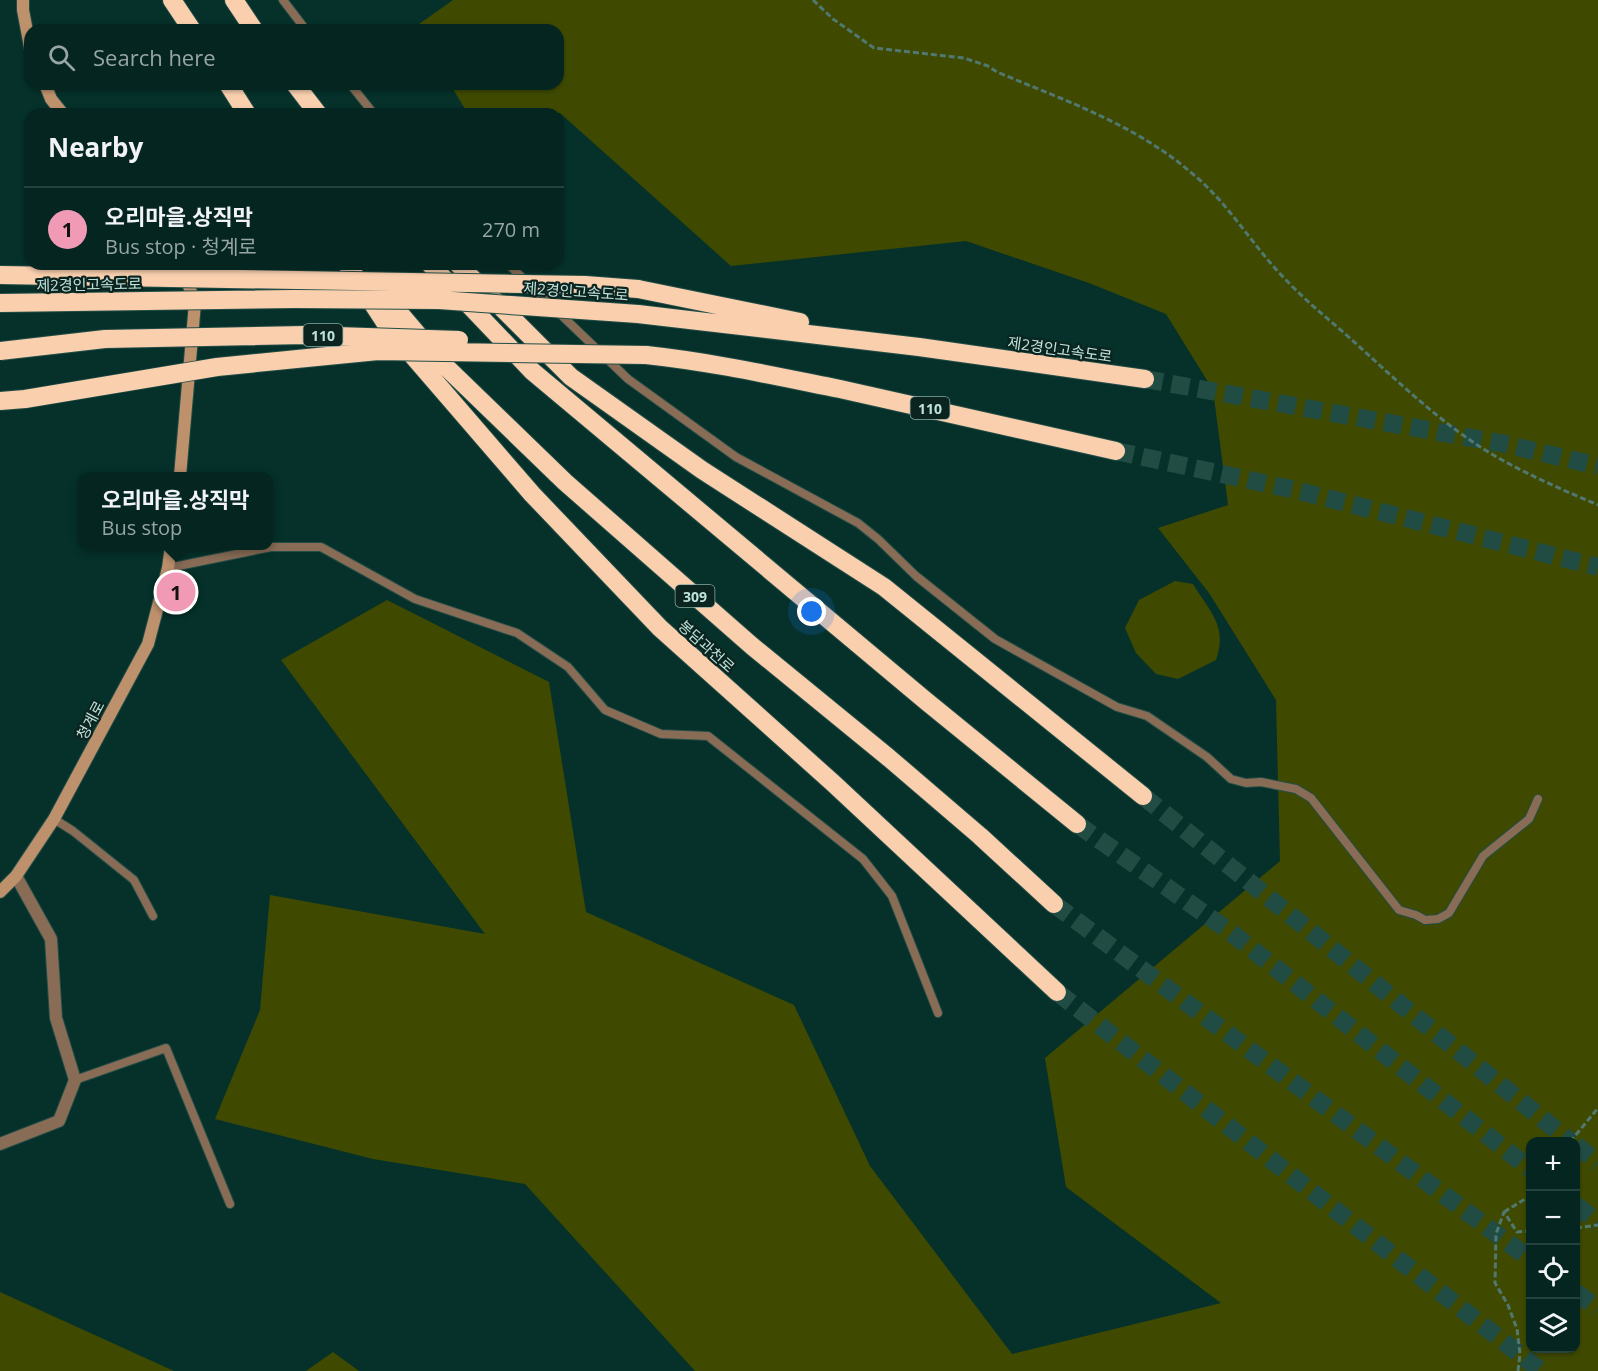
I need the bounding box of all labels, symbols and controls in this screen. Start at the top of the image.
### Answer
search box [24,24,564,90]
icon: search [45,41,78,74]
text: Search here [93,42,216,72]
text: Nearby [48,129,143,165]
text: 오리마을.상직막 [105,201,253,231]
text: 1 [62,216,73,243]
text: 270 m [482,216,540,243]
text: Bus stop · 청계로 [105,233,257,260]
street label: 제2경인고속도로 [36,273,142,295]
street label: 제2경인고속도로 [523,277,629,305]
road number: 110 [304,324,342,346]
street label: 제2경인고속도로 [1007,332,1113,366]
road number: 110 [910,397,950,419]
popup [78,472,273,550]
text: 오리마을.상직막 [102,484,249,514]
text: Bus stop [102,514,182,541]
pin: 1 [156,570,195,614]
road number: 309 [676,585,714,607]
your location [797,597,826,626]
street label: 봉담과천로 [675,615,739,677]
street label: 청계로 [71,697,109,743]
map controls [1526,1137,1580,1353]
button: + [1526,1137,1580,1191]
button: − [1526,1191,1580,1245]
button: locate [1526,1245,1580,1299]
button: layers [1526,1299,1580,1353]

